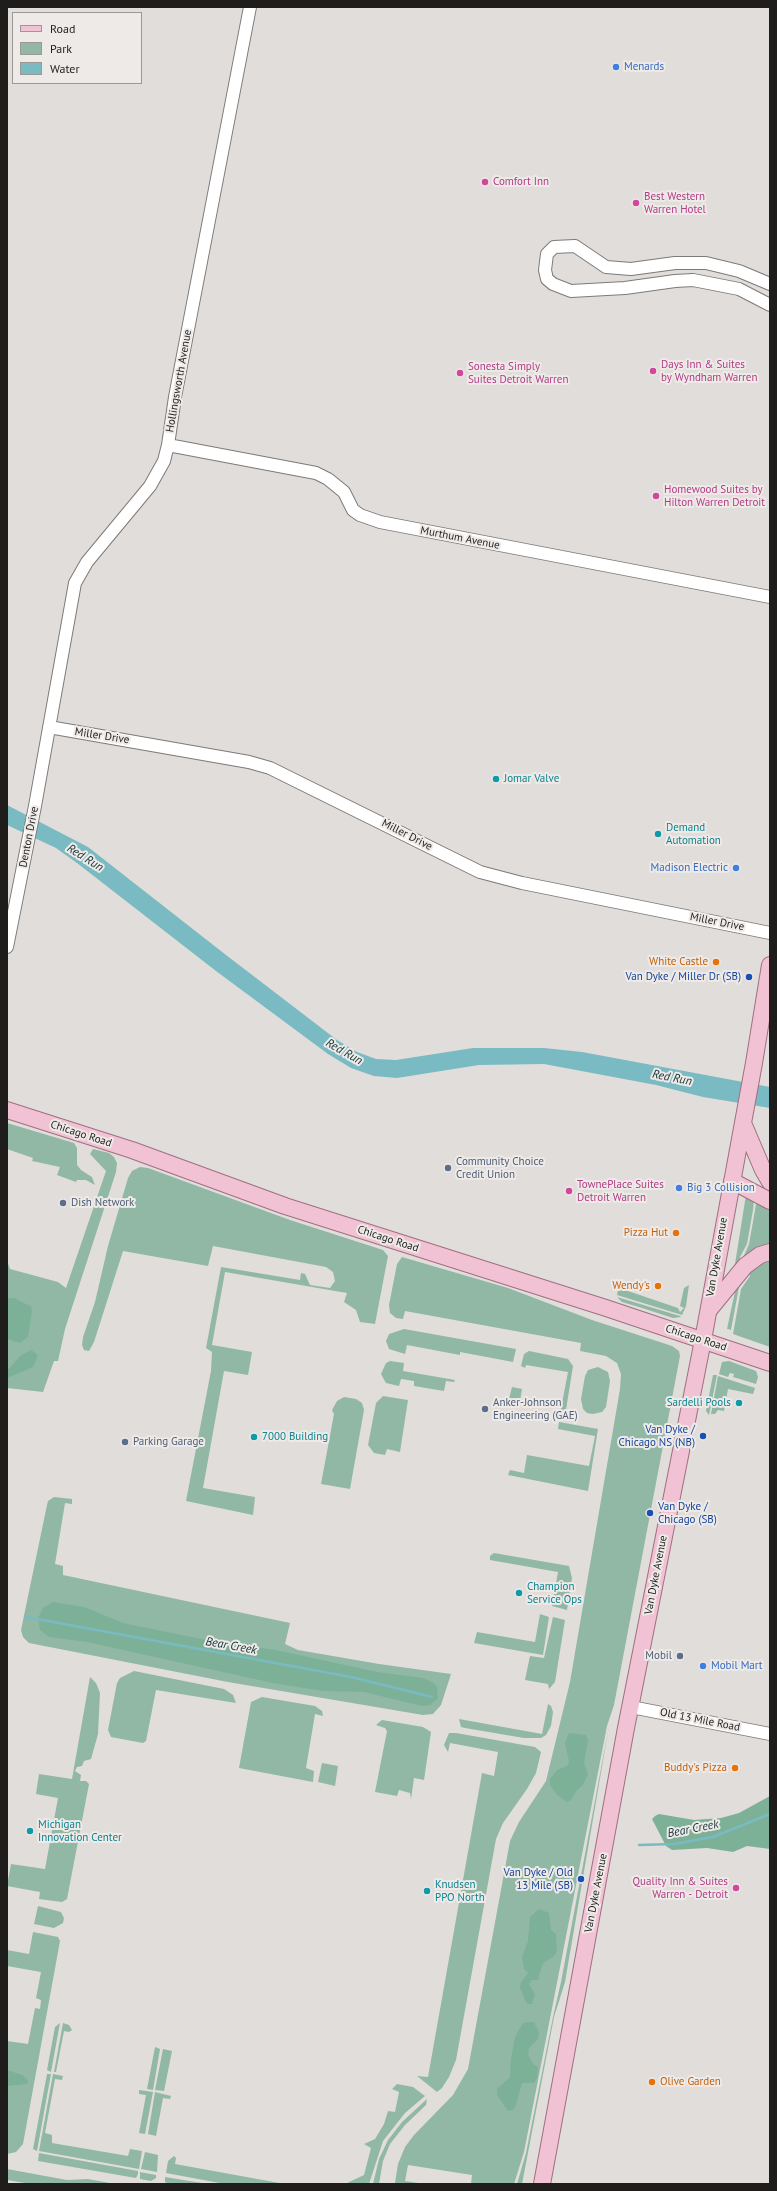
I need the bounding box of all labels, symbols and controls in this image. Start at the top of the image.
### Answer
legend [12,12,142,84]
text: Road [50,21,75,36]
text: Park [50,41,72,56]
place label: Menards [624,60,664,74]
text: Water [50,61,80,76]
marker: Menards [611,62,621,72]
place label: Comfort Inn [493,175,549,189]
marker: Comfort Inn [480,177,490,187]
place label: Best Western Warren Hotel [644,190,706,216]
marker: Best Western Warren Hotel [631,198,641,208]
street label: Hollingsworth Avenue [163,329,195,433]
place label: Days Inn & Suites by Wyndham Warren [661,358,757,384]
place label: Sonesta Simply Suites Detroit Warren [468,360,568,386]
marker: Days Inn & Suites by Wyndham Warren [648,366,658,376]
marker: Sonesta Simply Suites Detroit Warren [455,368,465,378]
place label: Homewood Suites by Hilton Warren Detroit [664,483,765,509]
marker: Homewood Suites by Hilton Warren Detroit [651,491,661,501]
street label: Murthum Avenue [419,524,501,552]
street label: Miller Drive [74,725,130,747]
place label: Jomar Valve [504,772,559,786]
marker: Jomar Valve [491,774,501,784]
street label: Denton Drive [17,805,41,869]
street label: Miller Drive [380,817,434,853]
place label: Demand Automation [666,821,721,847]
marker: Demand Automation [653,829,663,839]
water label: Red Run [64,841,106,875]
place label: Madison Electric [651,861,728,875]
marker: Madison Electric [731,863,741,873]
street label: Miller Drive [689,910,745,934]
place label: White Castle [649,955,708,969]
marker: White Castle [711,957,721,967]
place label: Van Dyke / Miller Dr (SB) [626,970,741,984]
marker: Van Dyke / Miller Dr (SB) [744,972,754,982]
water label: Red Run [323,1036,365,1068]
water label: Red Run [651,1067,693,1089]
street label: Chicago Road [49,1118,113,1150]
place label: Community Choice Credit Union [456,1155,544,1181]
marker: Community Choice Credit Union [443,1163,453,1173]
place label: TownePlace Suites Detroit Warren [577,1178,664,1204]
place label: Big 3 Collision [687,1181,755,1195]
marker: Big 3 Collision [674,1183,684,1193]
marker: TownePlace Suites Detroit Warren [564,1186,574,1196]
place label: Dish Network [71,1196,134,1210]
marker: Dish Network [58,1198,68,1208]
street label: Van Dyke Avenue [704,1216,730,1298]
street label: Chicago Road [356,1223,420,1255]
place label: Pizza Hut [624,1226,668,1240]
marker: Pizza Hut [671,1228,681,1238]
place label: Wendy's [612,1279,650,1293]
marker: Wendy's [653,1281,663,1291]
street label: Chicago Road [664,1322,728,1354]
place label: Anker-Johnson Engineering (GAE) [493,1396,578,1422]
place label: Sardelli Pools [667,1396,731,1410]
marker: Sardelli Pools [734,1398,744,1408]
marker: Anker-Johnson Engineering (GAE) [480,1404,490,1414]
place label: Van Dyke / Chicago NS (NB) [618,1423,695,1449]
place label: 7000 Building [262,1430,328,1444]
marker: Van Dyke / Chicago NS (NB) [698,1431,708,1441]
marker: 7000 Building [249,1432,259,1442]
place label: Parking Garage [133,1435,204,1449]
marker: Parking Garage [120,1437,130,1447]
place label: Van Dyke / Chicago (SB) [658,1500,717,1526]
marker: Van Dyke / Chicago (SB) [645,1508,655,1518]
street label: Van Dyke Avenue [642,1534,670,1616]
place label: Champion Service Ops [527,1580,582,1606]
marker: Champion Service Ops [514,1588,524,1598]
water label: Bear Creek [204,1634,258,1658]
place label: Mobil [645,1649,672,1663]
marker: Mobil [675,1651,685,1661]
place label: Mobil Mart [711,1659,763,1673]
marker: Mobil Mart [698,1661,708,1671]
street label: Old 13 Mile Road [659,1706,741,1734]
place label: Buddy's Pizza [664,1761,727,1775]
marker: Buddy's Pizza [730,1763,740,1773]
water label: Bear Creek [666,1817,720,1841]
place label: Michigan Innovation Center [38,1818,122,1844]
marker: Michigan Innovation Center [25,1826,35,1836]
street label: Van Dyke Avenue [582,1852,610,1934]
place label: Van Dyke / Old 13 Mile (SB) [504,1866,573,1892]
marker: Van Dyke / Old 13 Mile (SB) [576,1874,586,1884]
place label: Quality Inn & Suites Warren - Detroit [633,1875,728,1901]
place label: Knudsen PPO North [435,1878,485,1904]
marker: Quality Inn & Suites Warren - Detroit [731,1883,741,1893]
marker: Knudsen PPO North [422,1886,432,1896]
place label: Olive Garden [660,2075,721,2089]
marker: Olive Garden [647,2077,657,2087]

